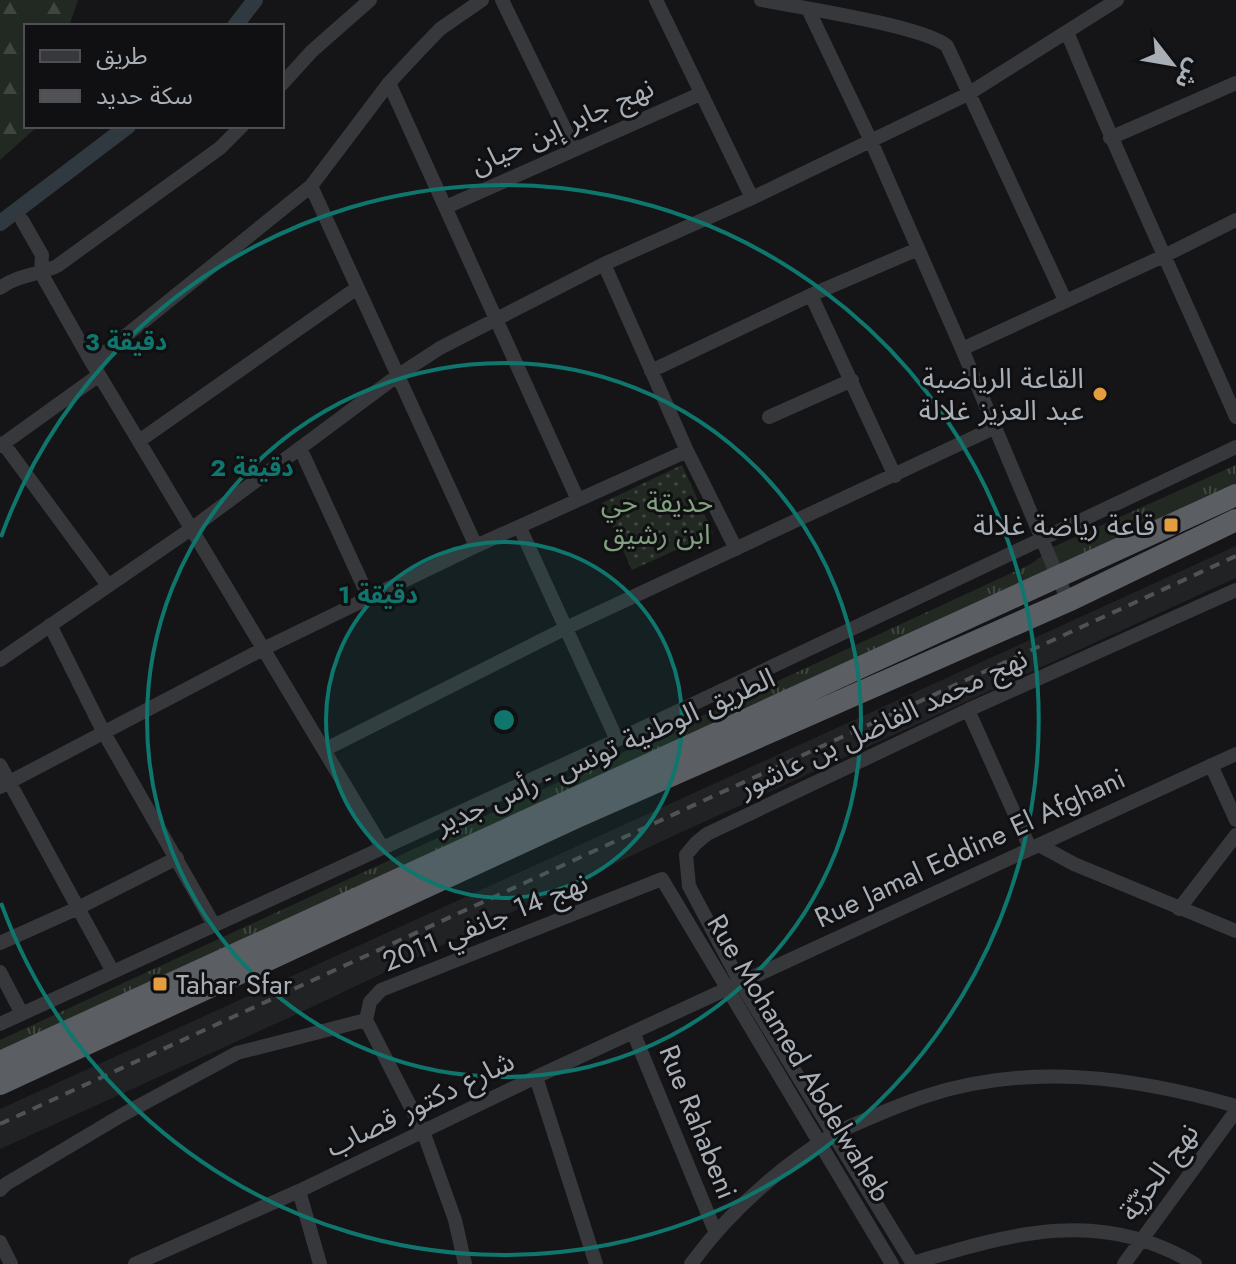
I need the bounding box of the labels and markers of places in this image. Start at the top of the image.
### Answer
place label: القاعة الرياضية عبد العزيز غلالة [919,358,1084,431]
marker: القاعة الرياضية عبد العزيز غلالة [1091,385,1109,403]
place label: قاعة رياضة غلالة [973,505,1155,546]
marker: قاعة رياضة غلالة [1162,516,1180,534]
centre of rings [490,706,518,734]
place label: Tahar Sfar [176,964,293,1005]
marker: Tahar Sfar [151,975,169,993]

